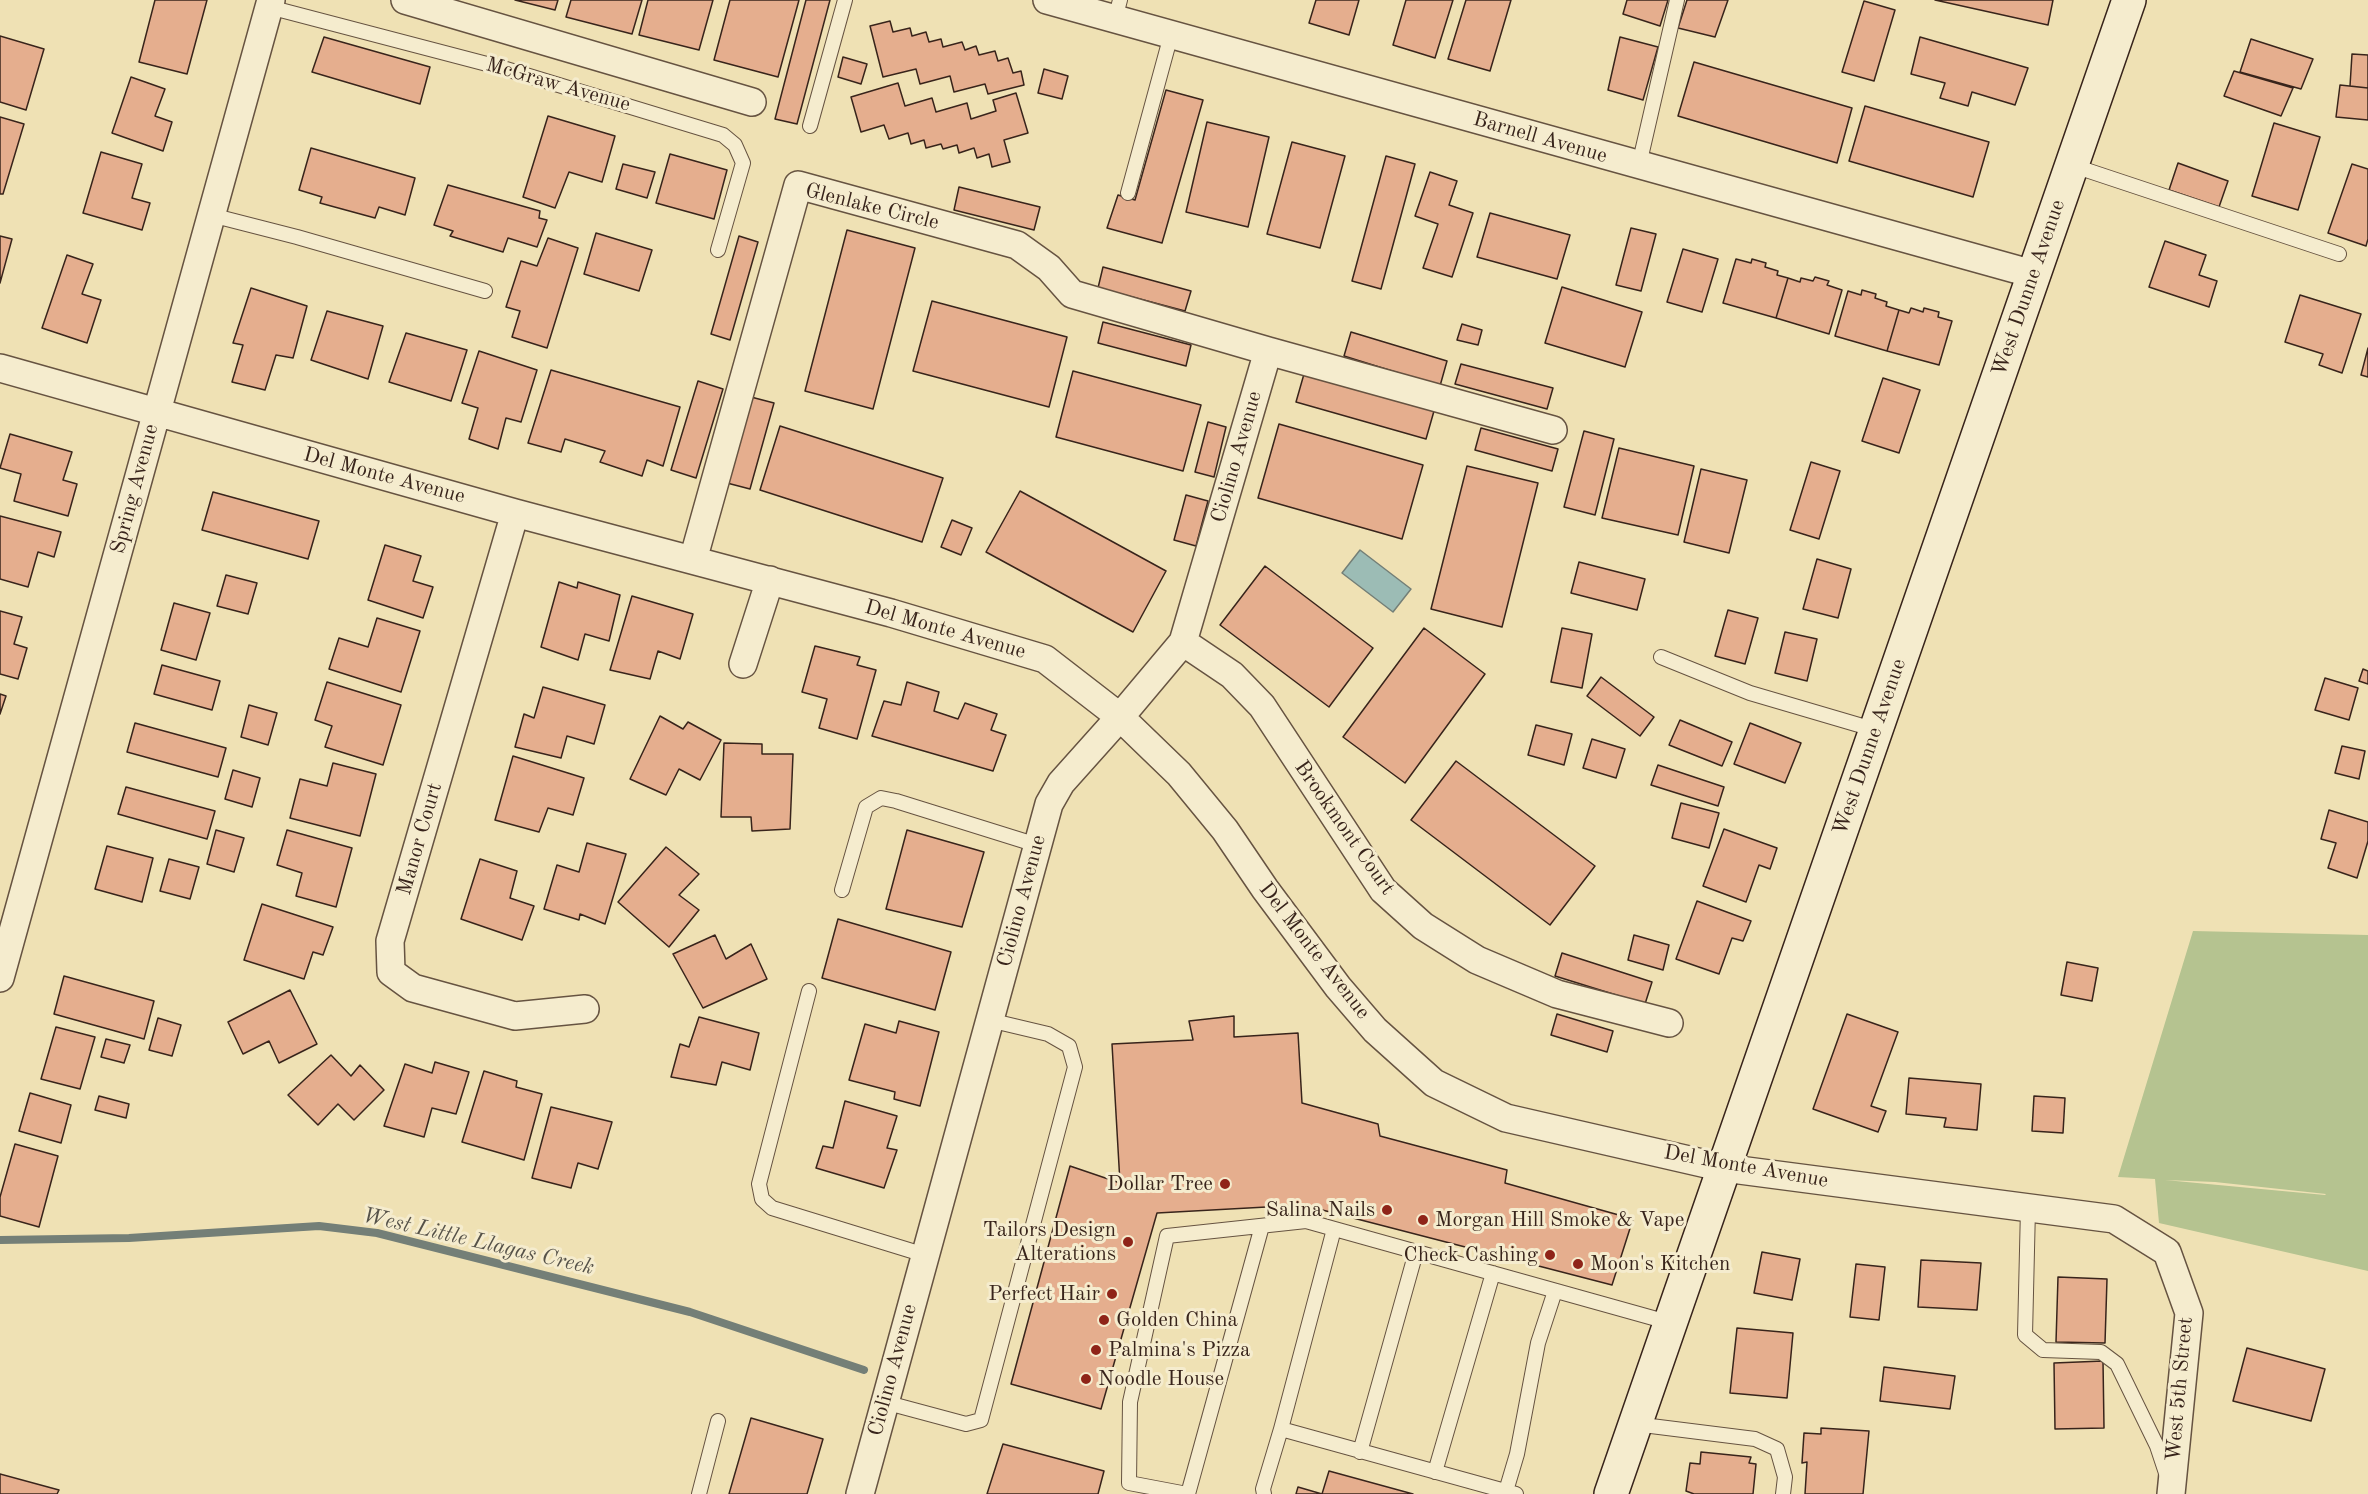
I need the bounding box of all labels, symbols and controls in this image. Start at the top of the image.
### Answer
street label: McGraw Avenue [483,52,633,118]
street label: Barnell Avenue [1470,107,1610,169]
street label: Glenlake Circle [802,178,942,236]
street label: West Dunne Avenue [1987,196,2071,380]
street label: Ciolino Avenue [1206,388,1268,526]
street label: Spring Avenue [106,421,164,557]
street label: Del Monte Avenue [300,442,468,510]
street label: Del Monte Avenue [861,595,1029,665]
street label: West Dunne Avenue [1828,655,1912,839]
street label: Brookmont Court [1288,756,1400,900]
street label: Manor Court [392,780,448,898]
street label: Ciolino Avenue [992,832,1052,970]
street label: Del Monte Avenue [1253,878,1375,1024]
street label: Del Monte Avenue [1662,1140,1830,1194]
place label: Dollar Tree [1107,1171,1213,1197]
marker: Dollar Tree [1218,1177,1232,1191]
place label: Salina Nails [1266,1197,1375,1223]
water label: West Little Llagas Creek [360,1202,596,1282]
marker: Salina Nails [1380,1203,1394,1217]
place label: Morgan Hill Smoke & Vape [1435,1207,1684,1233]
marker: Morgan Hill Smoke & Vape [1416,1213,1430,1227]
place label: Tailors Design Alterations [983,1217,1116,1267]
marker: Tailors Design Alterations [1121,1235,1135,1249]
place label: Check Cashing [1404,1242,1538,1268]
marker: Check Cashing [1543,1248,1557,1262]
place label: Moon's Kitchen [1590,1251,1730,1277]
marker: Moon's Kitchen [1571,1257,1585,1271]
place label: Perfect Hair [988,1281,1100,1307]
marker: Perfect Hair [1105,1287,1119,1301]
street label: Ciolino Avenue [863,1301,923,1439]
place label: Golden China [1116,1307,1238,1333]
marker: Golden China [1097,1313,1111,1327]
street label: West 5th Street [2161,1316,2199,1462]
place label: Palmina's Pizza [1108,1337,1250,1363]
marker: Palmina's Pizza [1089,1343,1103,1357]
place label: Noodle House [1098,1366,1224,1392]
marker: Noodle House [1079,1372,1093,1386]

